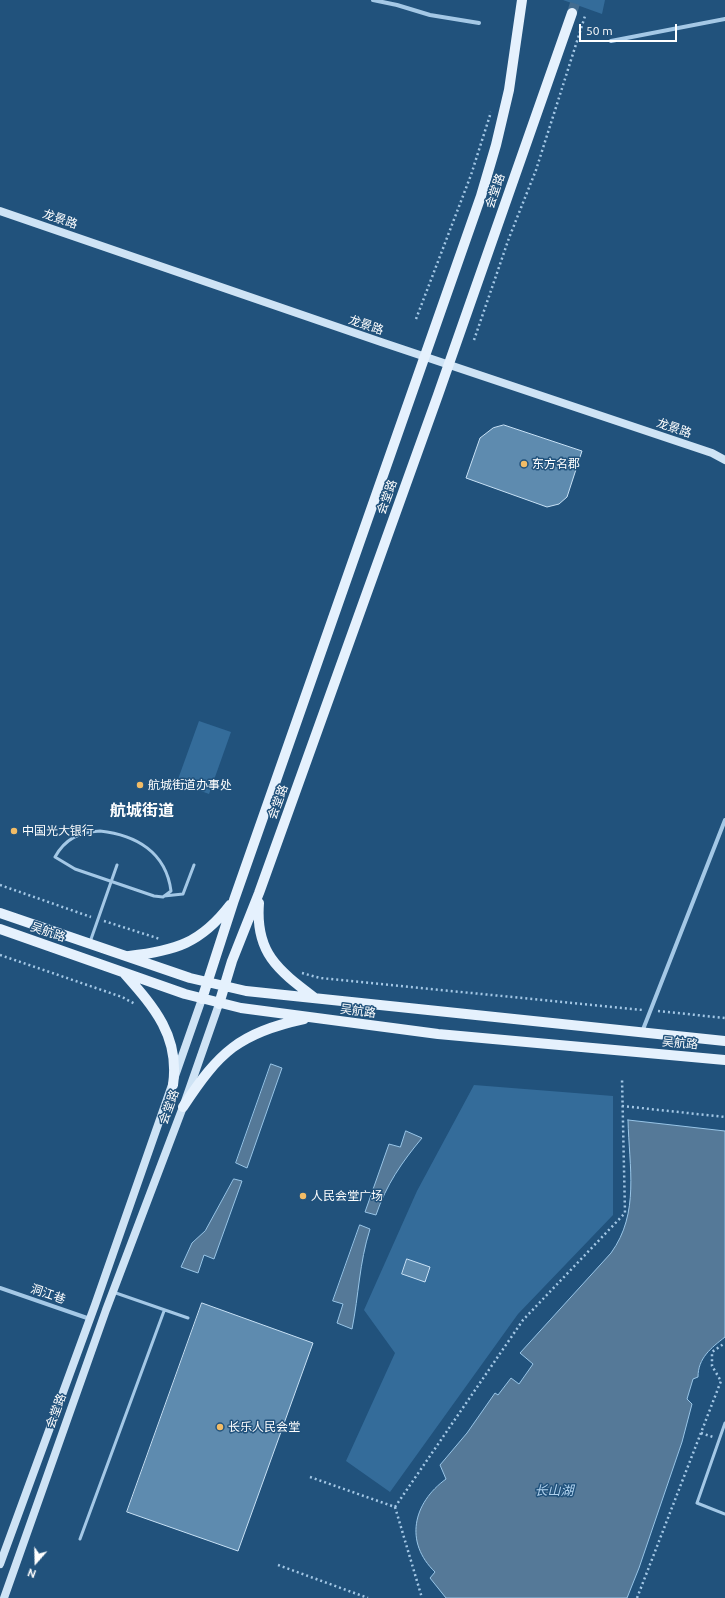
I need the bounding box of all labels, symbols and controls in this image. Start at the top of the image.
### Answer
scale bar [581,16,679,42]
text: 50 m [586,24,613,37]
street label: 会堂路 [482,172,508,210]
street label: 龙景路 [41,206,79,232]
street label: 龙景路 [347,312,385,338]
street label: 龙景路 [655,415,693,441]
place label: 东方名郡 [532,457,580,471]
marker: 东方名郡 [519,459,529,469]
street label: 会堂路 [374,478,400,516]
place label: 航城街道办事处 [148,778,232,792]
marker: 航城街道办事处 [135,780,145,790]
street label: 会堂路 [265,783,291,821]
district label: 航城街道 [110,801,174,821]
place label: 中国光大银行 [22,824,94,838]
marker: 中国光大银行 [9,826,19,836]
street label: 吴航路 [29,919,67,945]
street label: 吴航路 [339,1002,377,1020]
street label: 吴航路 [661,1034,699,1052]
street label: 会堂路 [156,1088,182,1126]
place label: 人民会堂广场 [311,1189,383,1203]
marker: 人民会堂广场 [298,1191,308,1201]
street label: 洞江巷 [29,1281,67,1307]
street label: 会堂路 [43,1392,69,1430]
place label: 长乐人民会堂 [228,1420,300,1434]
marker: 长乐人民会堂 [215,1422,225,1432]
water label: 长山湖 [535,1483,573,1499]
north arrow [16,1542,56,1582]
text: N [26,1566,38,1580]

